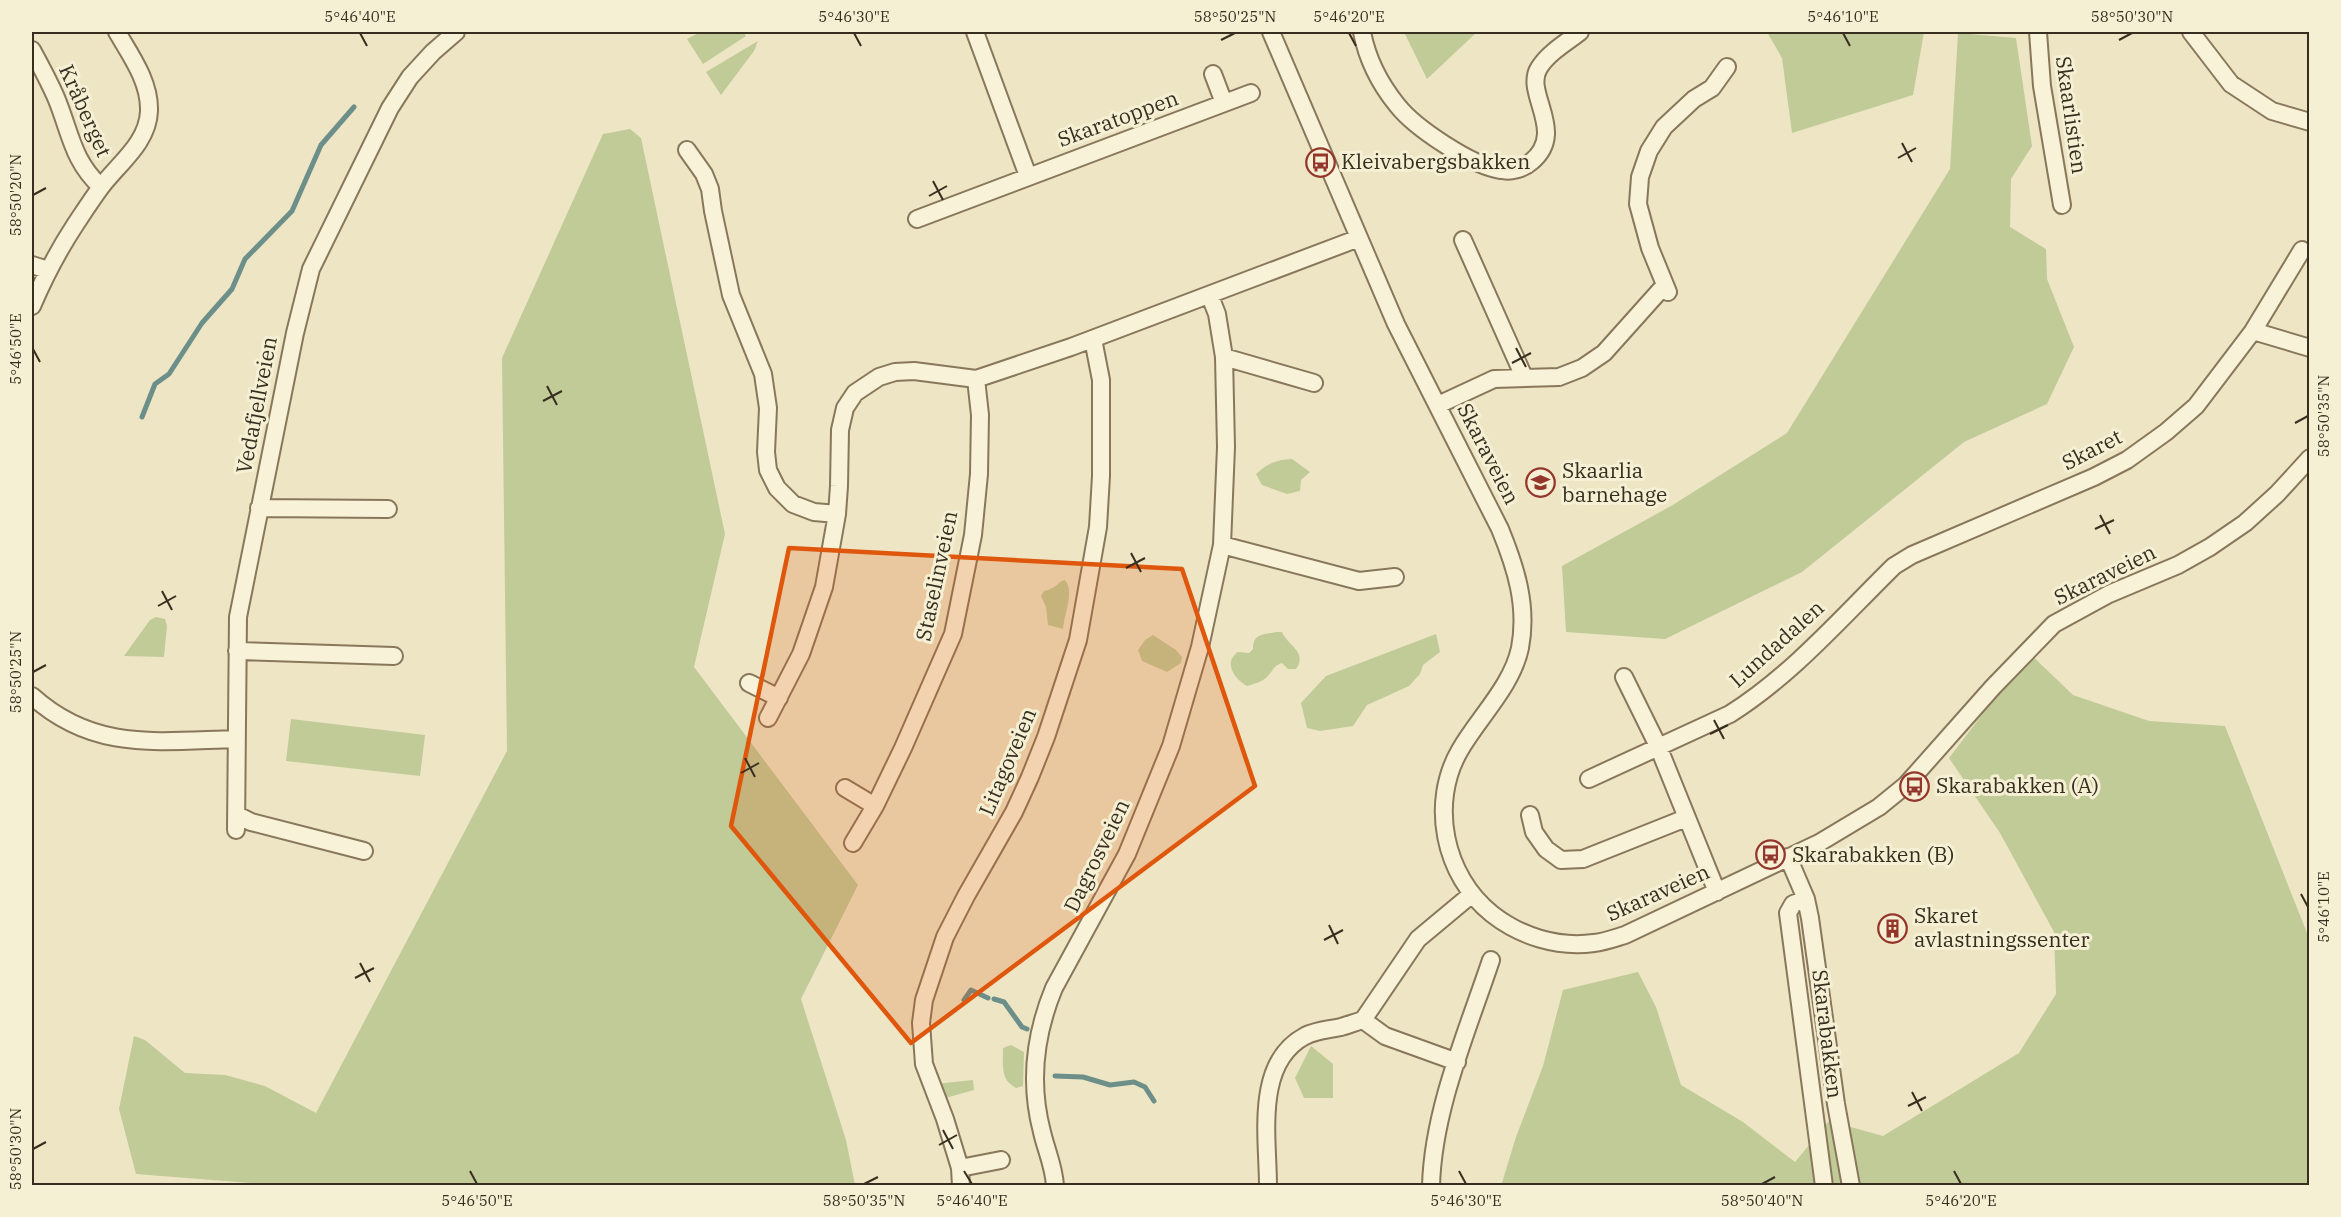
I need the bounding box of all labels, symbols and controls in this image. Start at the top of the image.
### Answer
text: 5°46'40"E [324,7,396,26]
text: 5°46'30"E [818,7,890,26]
text: 58°50'25"N [1194,7,1276,26]
text: 5°46'20"E [1313,7,1385,26]
text: 5°46'10"E [1807,7,1879,26]
text: 58°50'30"N [2091,7,2173,26]
street label: Skaarlistien [2050,54,2094,176]
street label: Kråberget [53,60,119,161]
street label: Skaratoppen [1053,83,1182,153]
bus stop icon: Kleivabergsbakken [1304,146,1336,178]
place label: Kleivabergsbakken [1341,147,1530,175]
text: 58°50'20"N [6,154,25,236]
text: 5°46'50"E [6,313,25,385]
street label: Vedafjellveien [229,334,283,476]
text: 58°50'35"N [2314,375,2333,457]
street label: Skaraveien [1451,398,1526,509]
street label: Skaret [2057,422,2126,476]
place label: Skaarlia barnehage [1562,456,1667,508]
school or university icon: Skaarlia barnehage [1525,467,1557,499]
street label: Staselinveien [909,508,963,643]
street label: Skaraveien [2049,537,2160,611]
street label: Lundadalen [1723,593,1830,693]
text: 58°50'25"N [6,631,25,713]
street label: Litagoveien [972,704,1042,820]
bus stop icon: Skarabakken (A) [1899,770,1931,802]
place label: Skarabakken (A) [1936,771,2099,799]
street label: Dagrosveien [1057,794,1136,917]
bus stop icon: Skarabakken (B) [1755,839,1787,871]
place label: Skarabakken (B) [1792,840,1955,868]
street label: Skaraveien [1602,857,1714,927]
text: 5°46'10"E [2314,871,2333,943]
place label: Skaret avlastningssenter [1914,901,2090,953]
building icon: Skaret avlastningssenter [1877,912,1909,944]
street label: Skarabakken [1806,968,1850,1100]
text: 58°50'30"N [6,1108,25,1190]
text: 5°46'50"E [441,1191,513,1210]
text: 58°50'35"N [823,1191,905,1210]
text: 5°46'40"E [936,1191,1008,1210]
text: 5°46'30"E [1430,1191,1502,1210]
text: 58°50'40"N [1721,1191,1803,1210]
text: 5°46'20"E [1925,1191,1997,1210]

